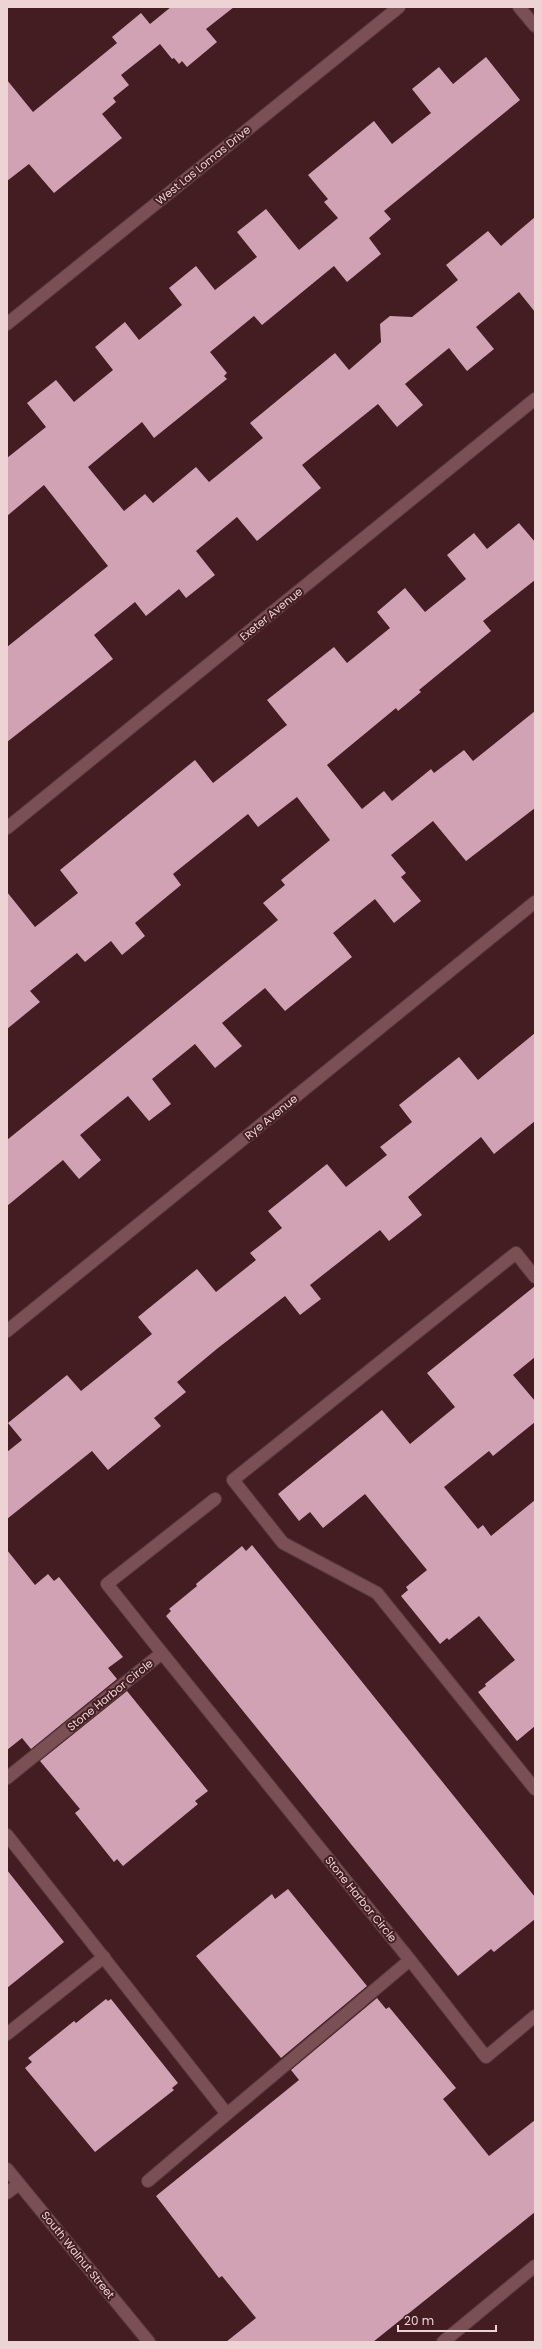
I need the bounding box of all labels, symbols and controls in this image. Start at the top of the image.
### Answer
street label: West Las Lomas Drive [152,122,254,208]
street label: Exeter Avenue [236,583,306,644]
street label: Rye Avenue [241,1091,301,1143]
street label: Stone Harbor Circle [64,1655,157,1735]
street label: Stone Harbor Circle [321,1853,401,1946]
street label: South Walnut Street [38,2208,118,2302]
scale bar [398,2307,496,2333]
text: 20 m [404,2312,434,2329]

